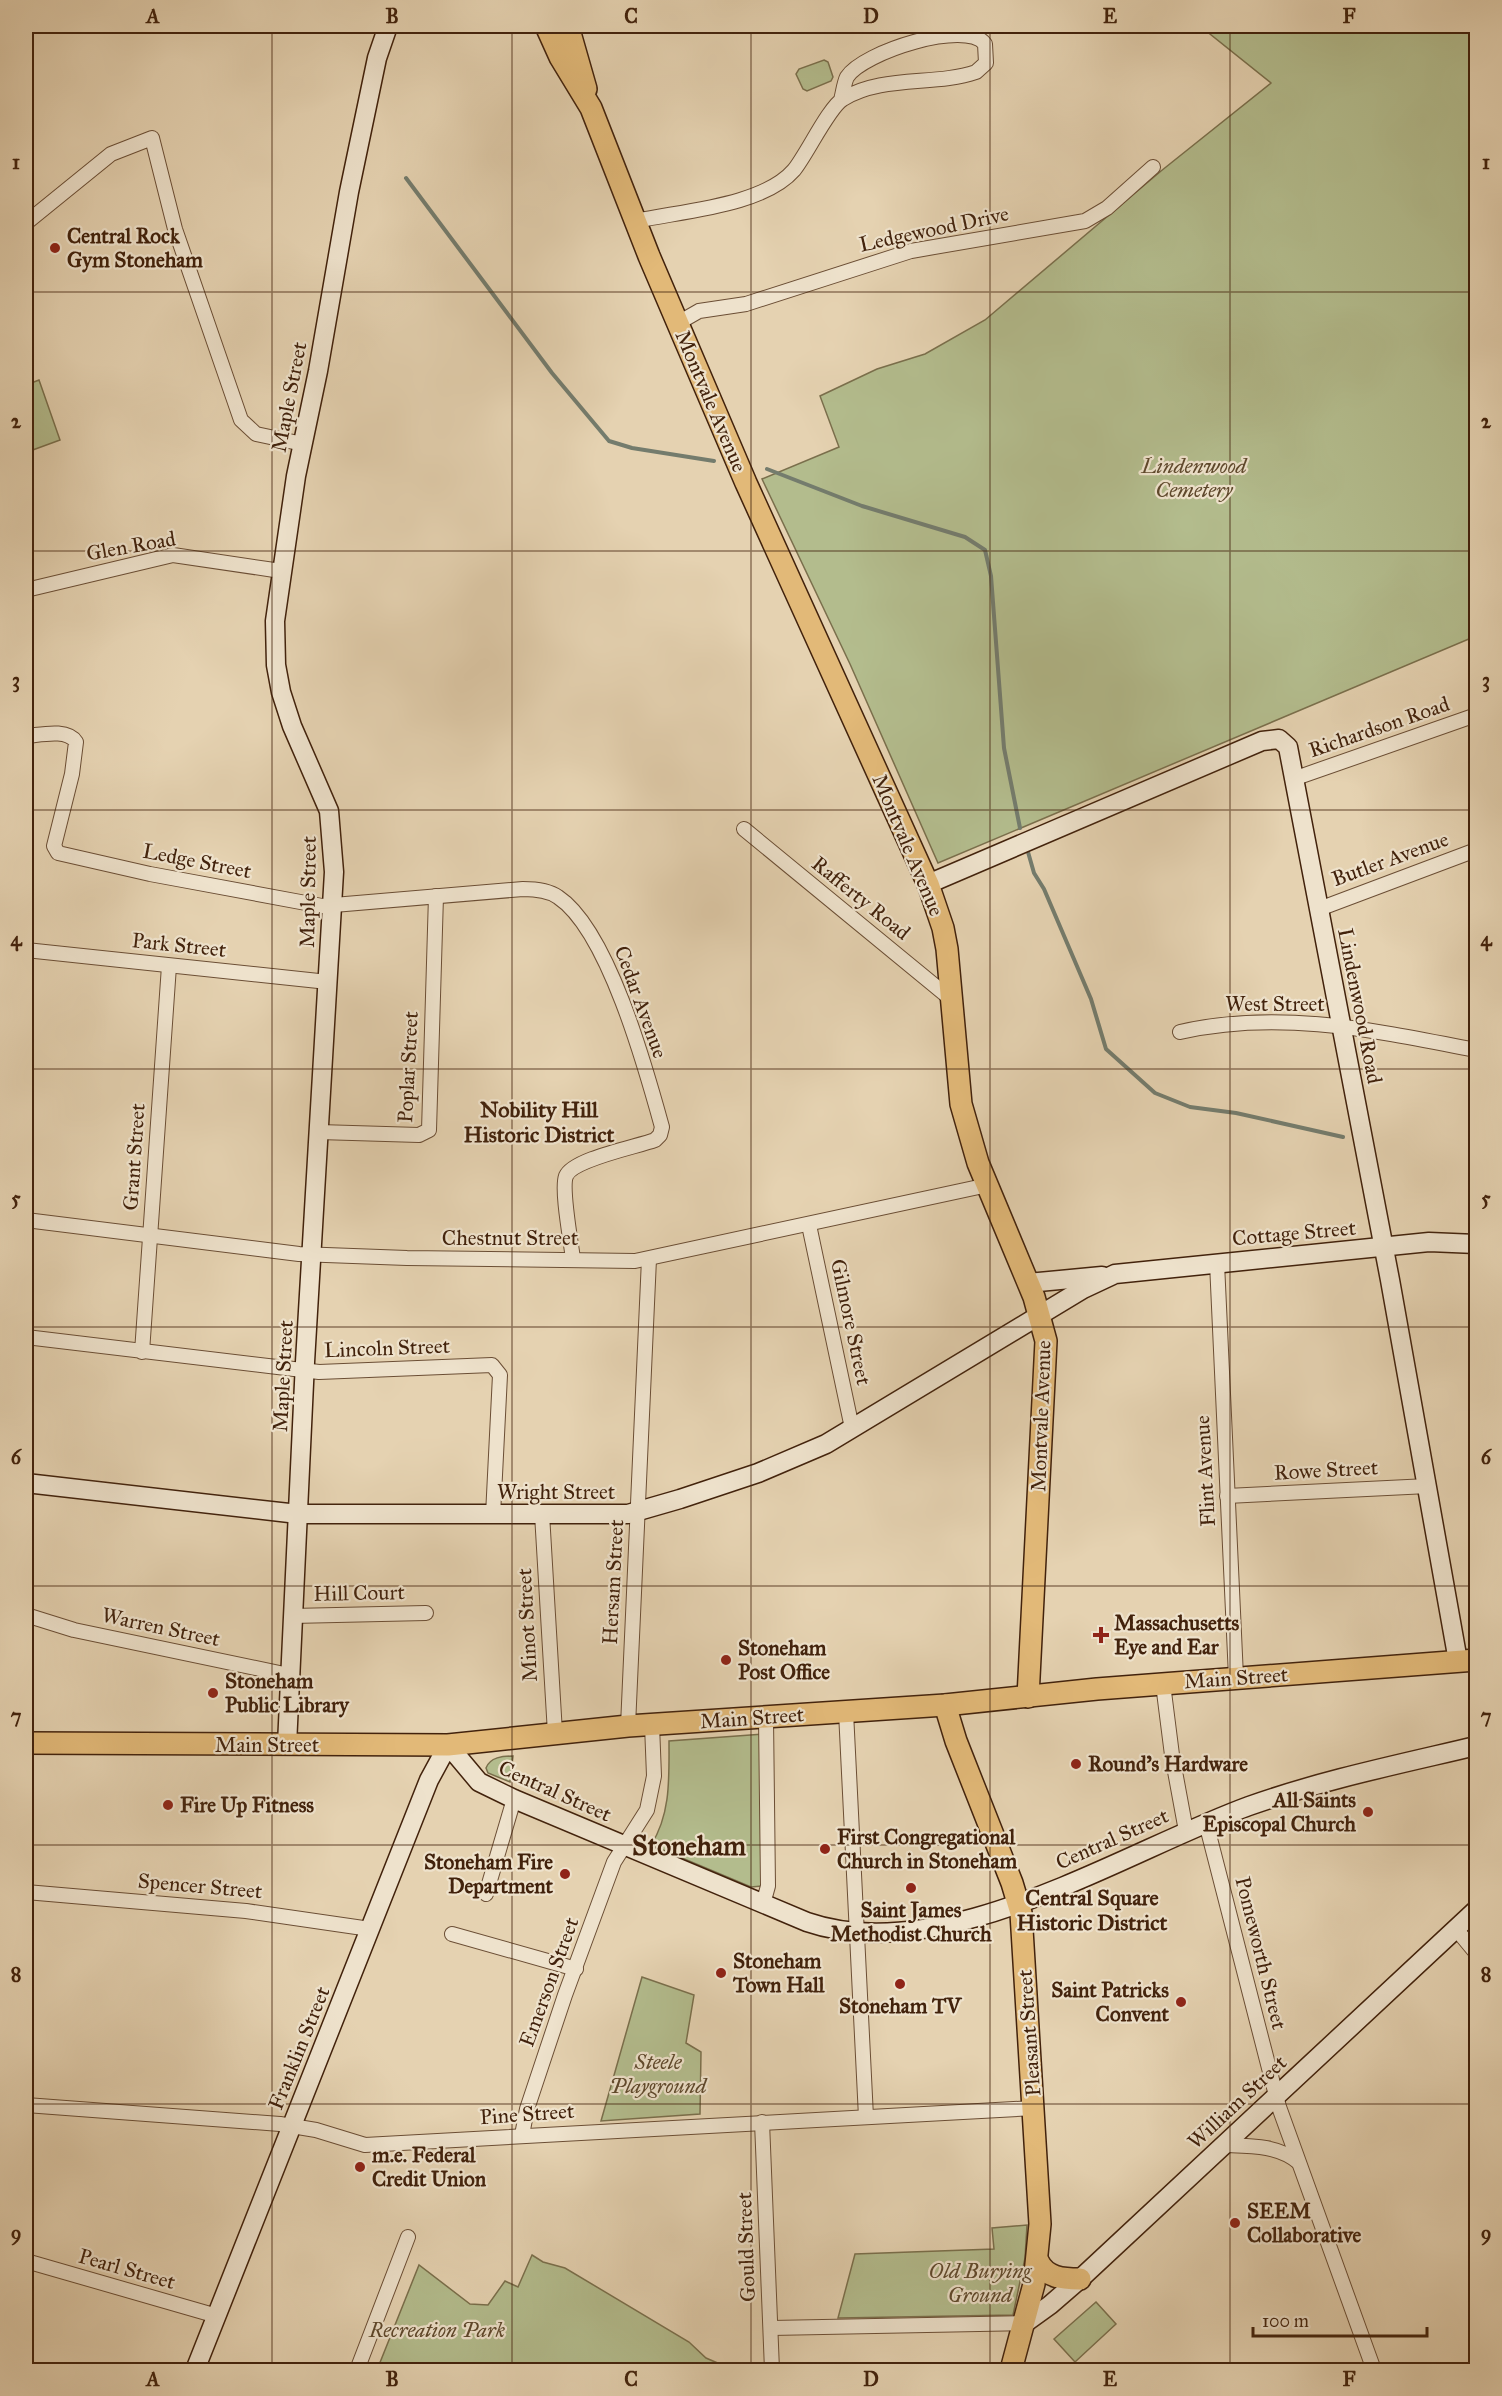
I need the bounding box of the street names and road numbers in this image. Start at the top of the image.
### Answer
street label: Ledgewood Drive [857,200,1011,258]
street label: Montvale Avenue [669,326,753,476]
street label: Maple Street [266,339,313,454]
street label: Glen Road [84,525,178,567]
street label: Richardson Road [1305,691,1453,763]
street label: Montvale Avenue [866,770,950,920]
street label: Butler Avenue [1328,826,1452,892]
street label: Maple Street [294,835,322,948]
street label: Ledge Street [141,838,254,884]
street label: Rafferty Road [806,850,916,946]
street label: Lindenwood Road [1332,926,1388,1086]
street label: Park Street [131,927,228,963]
street label: Cedar Avenue [609,942,673,1062]
street label: West Street [1225,991,1325,1017]
street label: Poplar Street [392,1010,424,1123]
street label: Grant Street [117,1102,151,1212]
street label: Cottage Street [1231,1215,1357,1251]
street label: Chestnut Street [442,1225,579,1251]
street label: Gilmore Street [825,1257,877,1388]
street label: Maple Street [267,1319,299,1433]
street label: Lincoln Street [324,1333,451,1363]
street label: Montvale Avenue [1025,1340,1057,1492]
street label: Flint Avenue [1189,1414,1221,1527]
street label: Rowe Street [1273,1454,1379,1486]
street label: Wright Street [497,1479,616,1505]
street label: Hersam Street [597,1518,629,1645]
street label: Minot Street [511,1567,543,1682]
street label: Hill Court [313,1579,405,1607]
street label: Warren Street [100,1602,223,1652]
street label: Main Street [1183,1661,1290,1695]
street label: Main Street [699,1701,806,1735]
street label: Main Street [215,1732,320,1758]
street label: Central Street [494,1755,616,1828]
street label: Central Street [1051,1802,1173,1875]
street label: Spencer Street [137,1868,264,1904]
street label: Pomeworth Street [1229,1874,1293,2033]
street label: Emerson Street [514,1913,585,2050]
street label: Pleasant Street [1012,1968,1046,2097]
street label: Franklin Street [262,1982,336,2113]
street label: William Street [1182,2049,1292,2154]
street label: Pine Street [479,2098,576,2130]
street label: Gould Street [731,2191,761,2302]
street label: Pearl Street [76,2243,179,2295]

